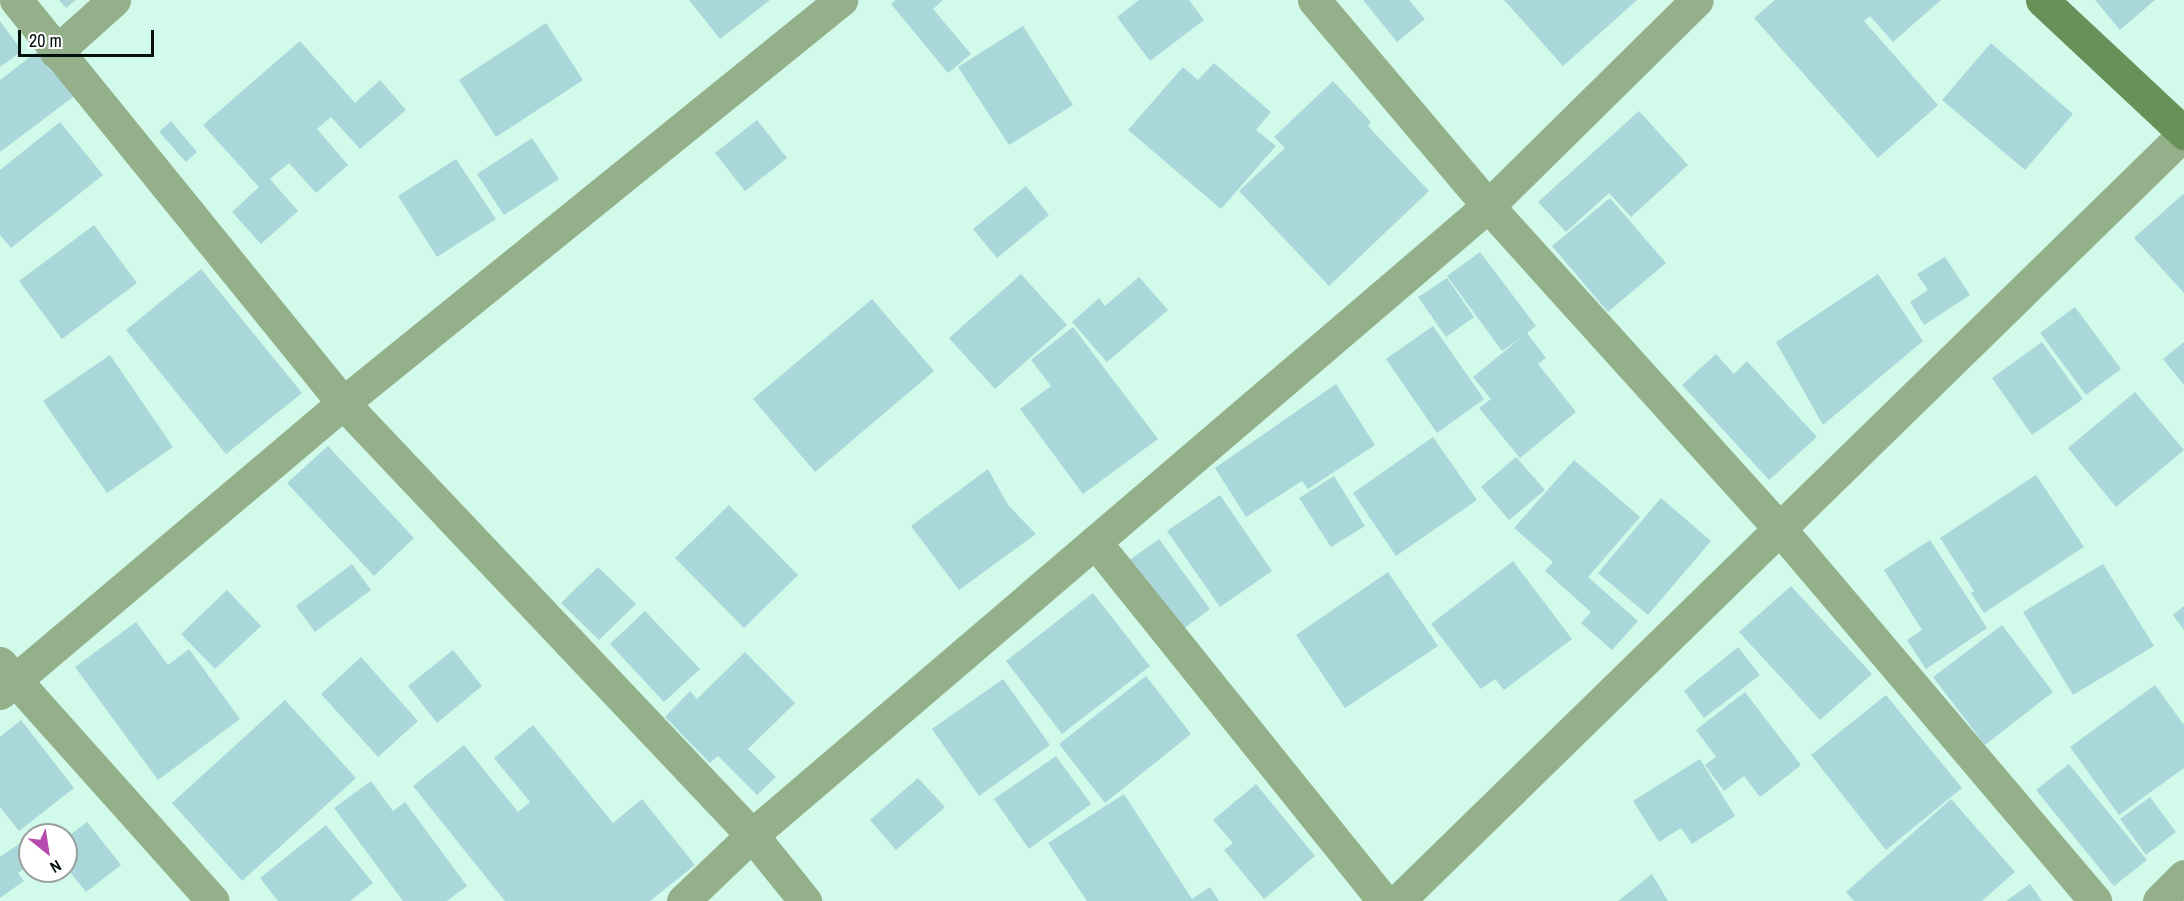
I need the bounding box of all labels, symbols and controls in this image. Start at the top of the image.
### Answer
scale bar [21,18,158,56]
text: 20 m [29,28,62,53]
north arrow [18,823,78,883]
text: N [46,855,66,879]

